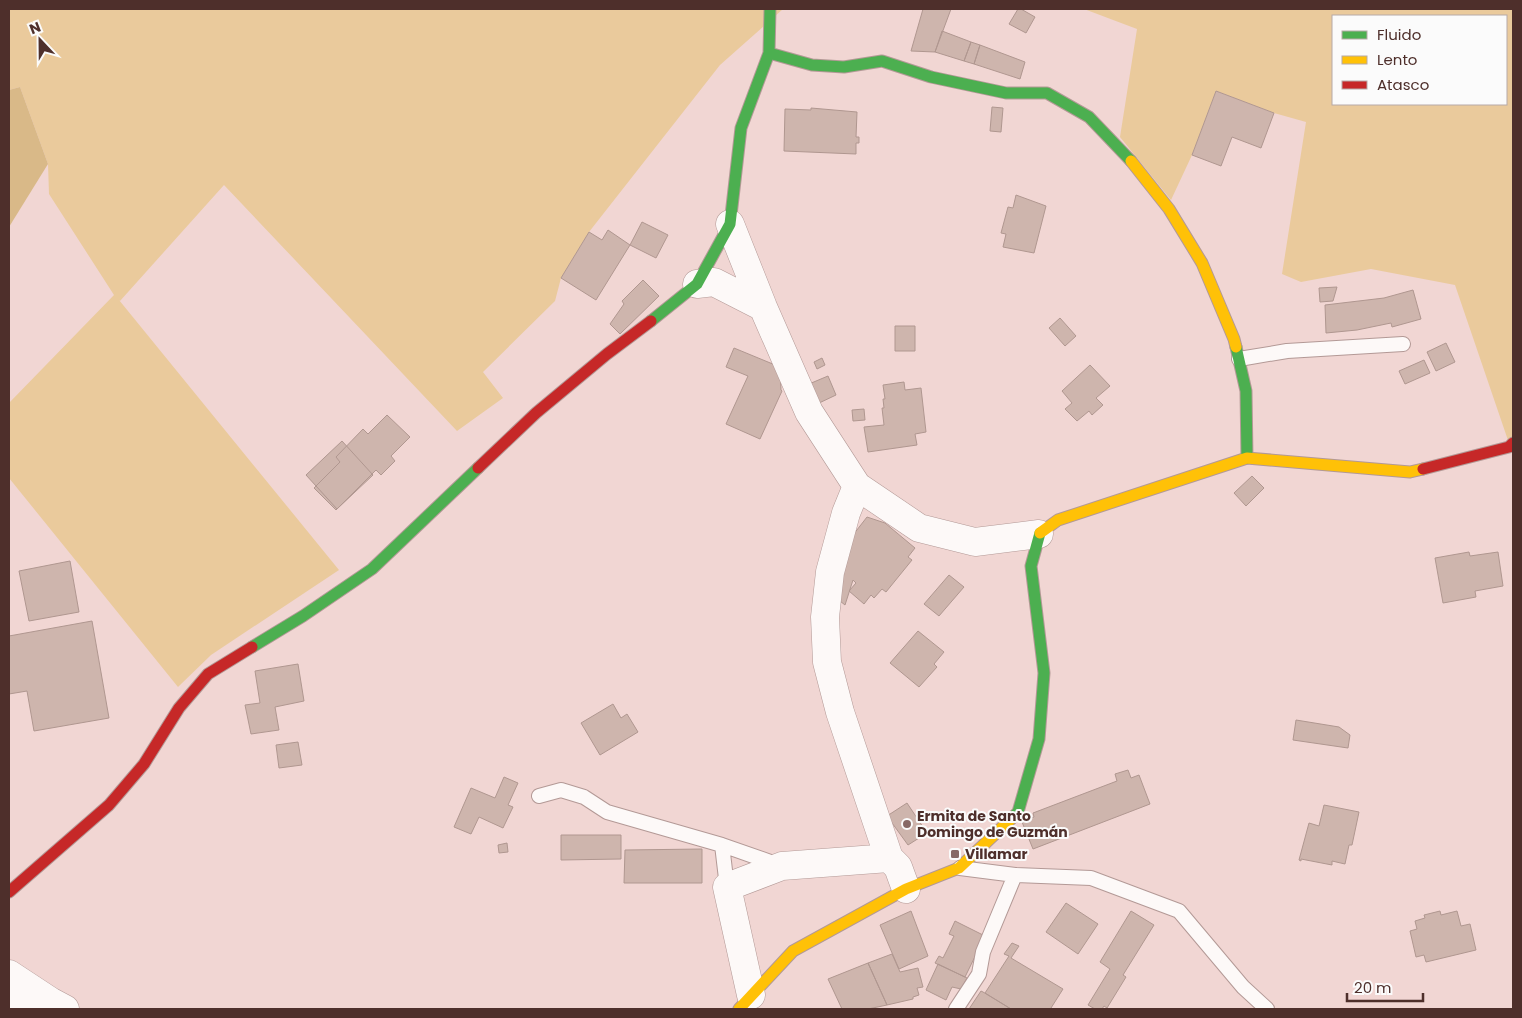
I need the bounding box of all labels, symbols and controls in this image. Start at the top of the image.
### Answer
north arrow [15,15,65,65]
legend [1332,15,1507,105]
text: N [27,17,44,39]
text: Fluido [1377,24,1421,45]
text: Lento [1377,49,1417,70]
text: Atasco [1377,74,1429,95]
place label: Ermita de Santo Domingo de Guzmán [917,806,1068,842]
marker: Ermita de Santo Domingo de Guzmán [901,818,913,830]
place label: Villamar [965,844,1027,864]
marker: Villamar [949,848,961,860]
scale bar [1347,970,1423,1002]
text: 20 m [1354,977,1392,998]

